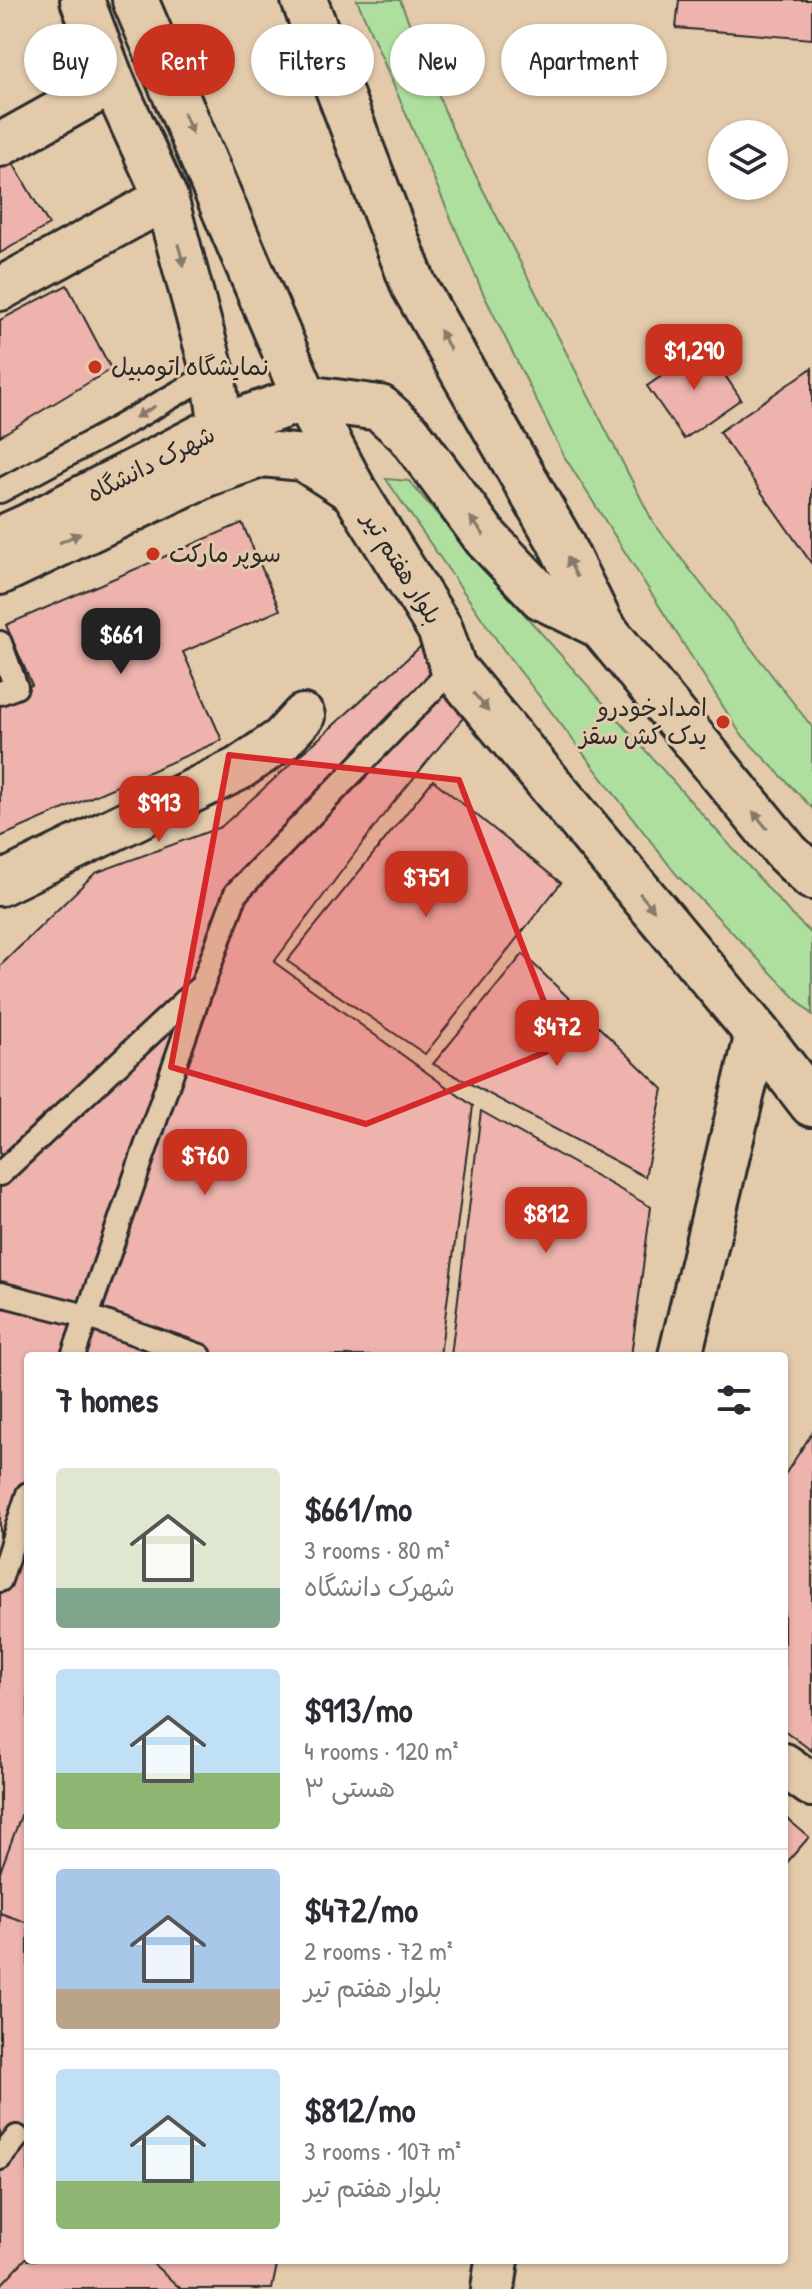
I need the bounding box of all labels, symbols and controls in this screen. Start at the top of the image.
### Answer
chip: Buy [24,24,117,96]
chip: Rent [133,24,235,96]
chip: Filters [251,24,374,96]
chip: New [390,24,485,96]
chip: Apartment [501,24,667,96]
one-way arrow [181,111,194,135]
map controls [708,120,788,200]
button: layers [708,120,788,200]
one-way arrow [175,242,187,267]
pin: $1,290 [629,324,759,392]
one-way arrow [438,329,452,352]
text: $1,290 [663,332,725,367]
place label: نمایشگاه اتومبیل [111,350,269,382]
marker: نمایشگاه اتومبیل [86,358,104,376]
one-way arrow [134,405,156,419]
street label: شهرک دانشگاه [81,417,220,509]
street label: بلوار هفتم تیر [352,503,450,631]
one-way arrow [470,516,486,536]
one-way arrow [58,531,82,545]
place label: سوپر مارکت [169,537,281,569]
marker: سوپر مارکت [144,545,162,563]
one-way arrow [565,555,579,579]
pin: $661 [74,608,168,676]
text: $661 [99,616,143,651]
place label: امدادخودرو یدک کش سقز [577,691,707,751]
one-way arrow [472,692,489,712]
marker: امدادخودرو یدک کش سقز [714,713,732,731]
pin: $913 [112,776,206,844]
text: $913 [137,784,181,819]
one-way arrow [752,810,769,830]
pin: $751 [379,851,473,919]
text: $751 [403,859,449,894]
one-way arrow [638,892,655,912]
pin: $472 [510,1000,604,1068]
text: $472 [533,1008,581,1043]
pin: $760 [158,1129,252,1197]
text: $760 [181,1137,229,1172]
pin: $812 [499,1187,593,1255]
text: $812 [523,1195,569,1230]
text: 7 homes [56,1377,158,1423]
icon: filters [712,1378,756,1422]
text: $661/mo [304,1486,412,1532]
icon: home [120,1500,216,1596]
text: 3 rooms · 80 m² [304,1532,450,1567]
text: شهرک دانشگاه [304,1569,455,1604]
text: $913/mo [304,1687,413,1733]
icon: home [120,1701,216,1797]
text: 4 rooms · 120 m² [304,1733,458,1768]
text: هستی ۳ [304,1770,395,1805]
text: $472/mo [304,1887,418,1933]
icon: home [120,1901,216,1997]
text: 2 rooms · 72 m² [304,1933,453,1968]
text: بلوار هفتم تیر [304,1970,442,2005]
text: $812/mo [304,2087,415,2133]
icon: home [120,2101,216,2197]
text: 3 rooms · 107 m² [304,2133,461,2168]
text: بلوار هفتم تیر [304,2170,442,2205]

